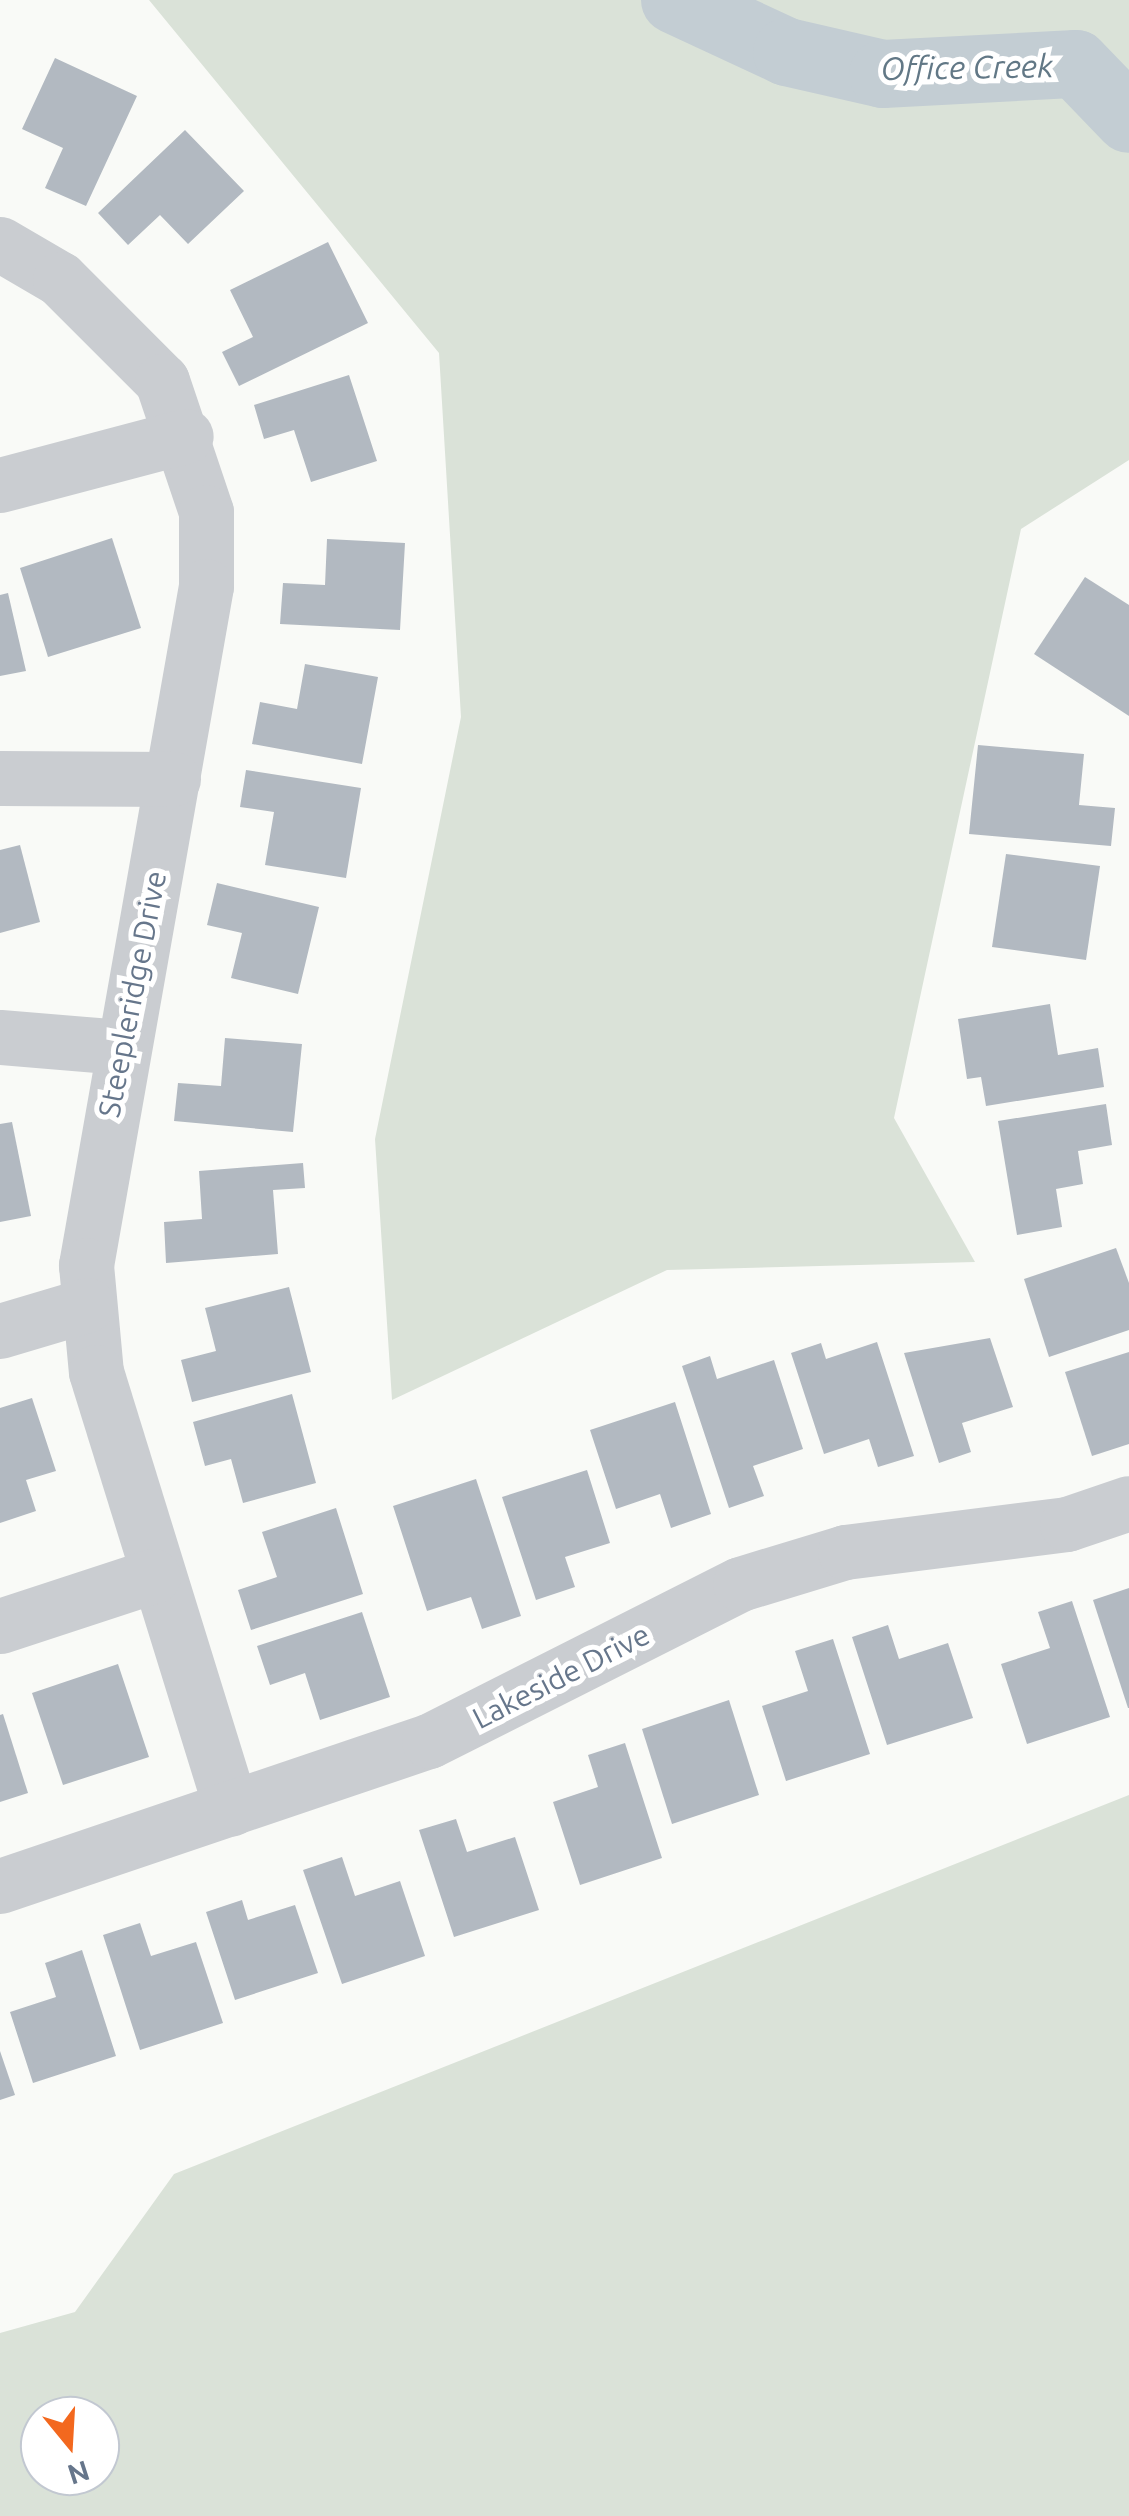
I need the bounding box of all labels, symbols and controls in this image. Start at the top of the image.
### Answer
water label: Office Creek [880,46,1054,88]
street label: Steepleridge Drive [90,868,174,1120]
street label: Lakeside Drive [466,1616,656,1736]
north arrow [20,2396,120,2496]
text: N [64,2455,94,2491]

